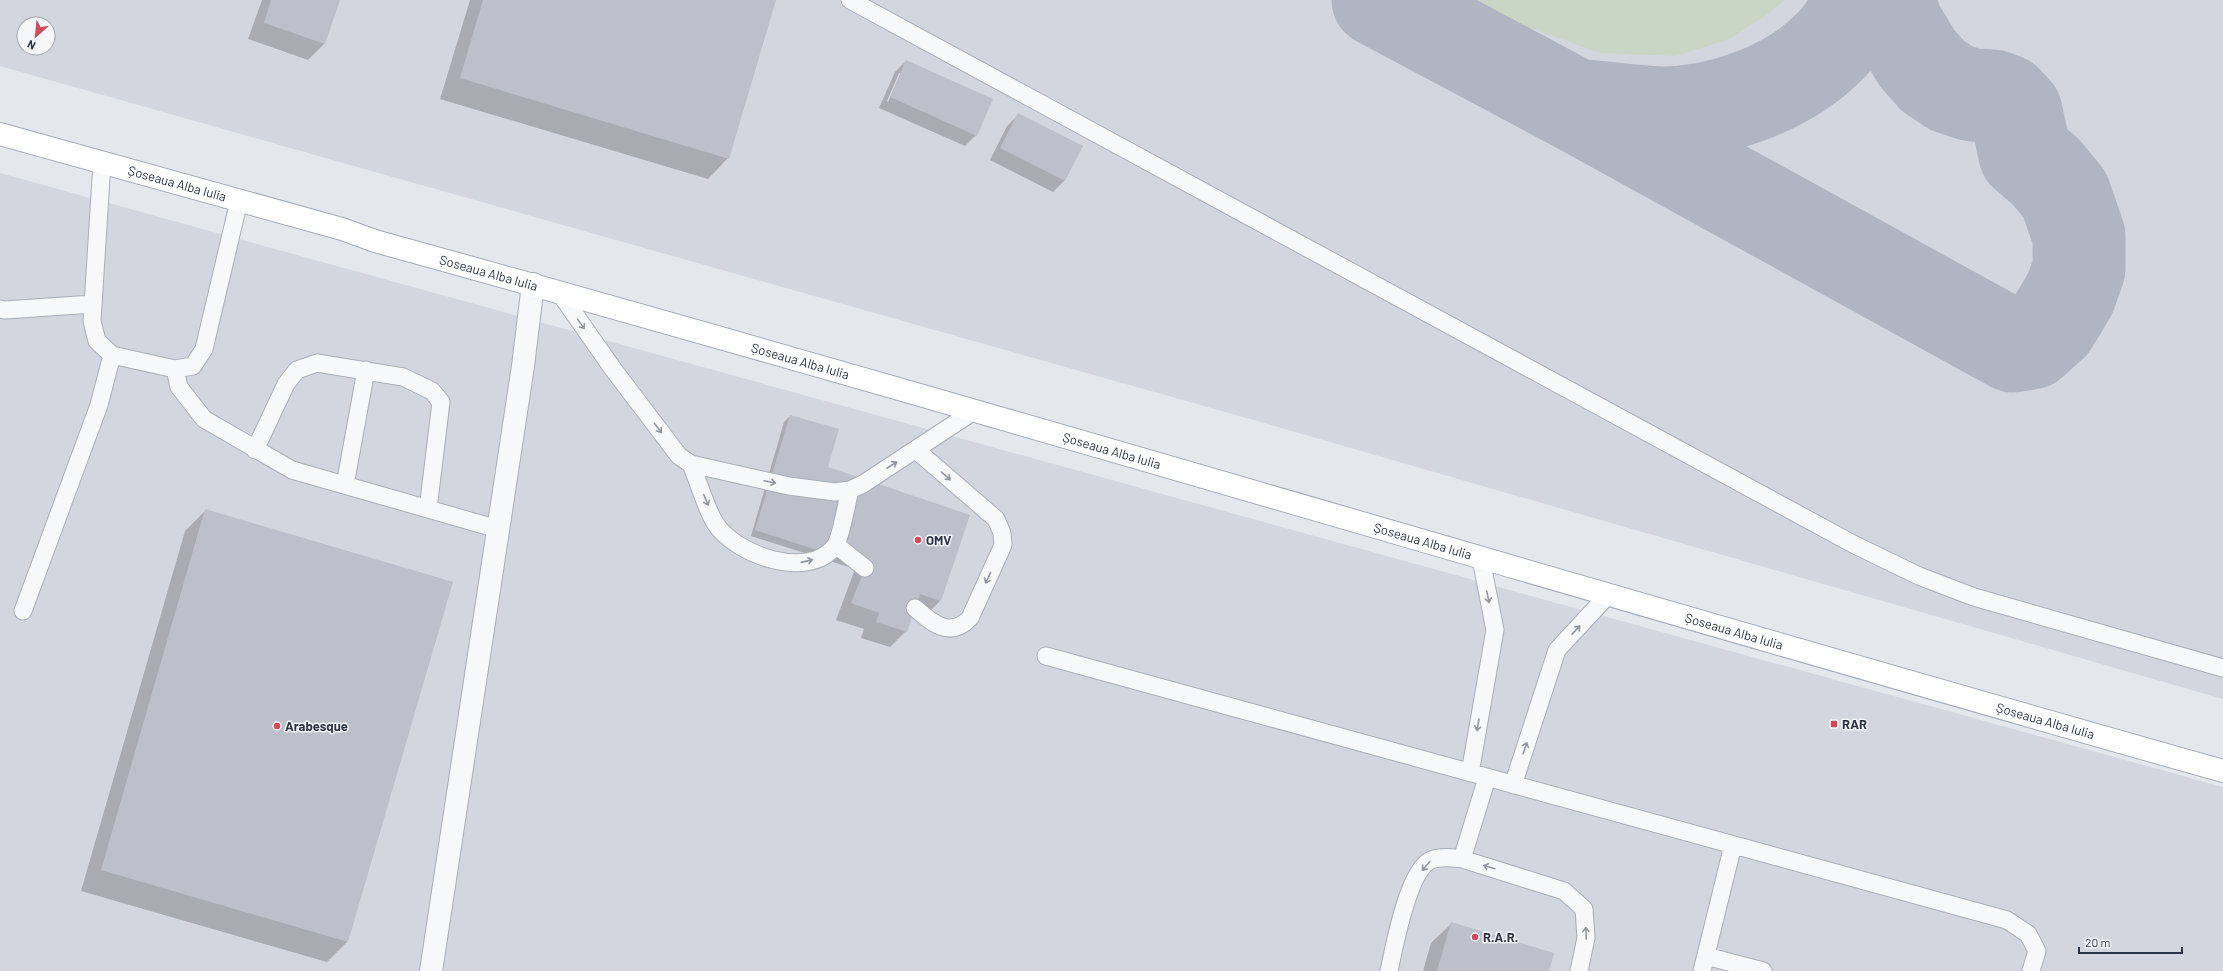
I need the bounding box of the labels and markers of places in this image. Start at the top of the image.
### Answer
place label: OMV [926,532,951,548]
marker: OMV [913,535,923,545]
place label: RAR [1842,716,1867,732]
place label: Arabesque [285,718,348,734]
marker: RAR [1829,719,1839,729]
marker: Arabesque [272,721,282,731]
place label: R.A.R. [1483,929,1518,945]
marker: R.A.R. [1470,932,1480,942]

